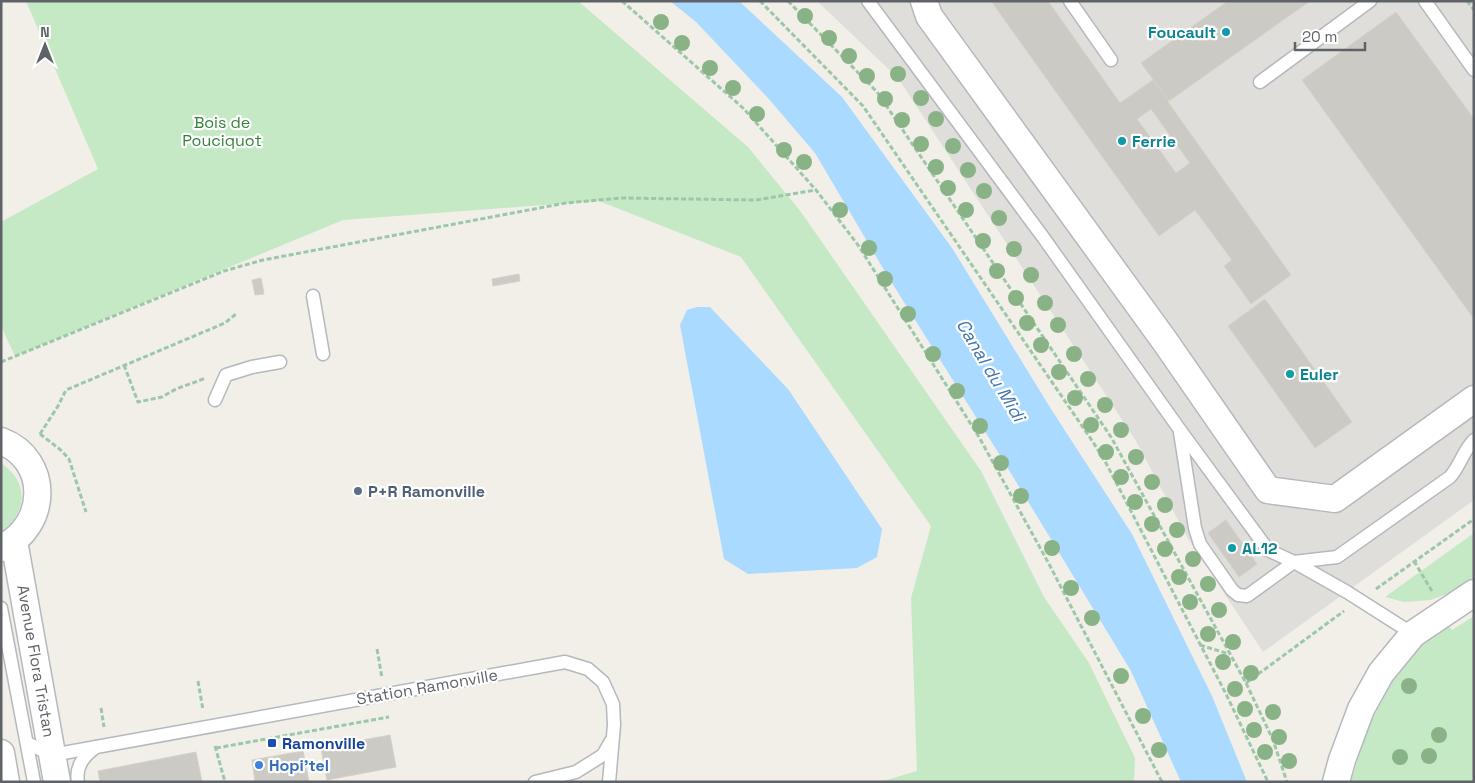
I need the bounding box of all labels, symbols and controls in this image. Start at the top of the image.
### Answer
north arrow [20,20,70,70]
scale bar [1295,20,1365,52]
place label: Foucault [1148,22,1216,43]
text: N [40,23,50,41]
marker: Foucault [1220,26,1232,38]
text: 20 m [1302,27,1337,46]
park label: Bois de Pouciquot [182,112,262,151]
place label: Ferrie [1132,131,1176,152]
marker: Ferrie [1116,135,1128,147]
water label: Canal du Midi [951,315,1032,428]
place label: Euler [1300,364,1339,385]
marker: Euler [1284,368,1296,380]
place label: P+R Ramonville [368,481,485,502]
marker: P+R Ramonville [352,485,364,497]
place label: AL12 [1242,538,1278,559]
marker: AL12 [1226,542,1238,554]
street label: Avenue Flora Tristan [12,583,60,739]
street label: Station Ramonville [355,664,499,710]
place label: Ramonville [282,733,365,754]
marker: Ramonville [266,737,278,749]
place label: Hopi'tel [269,755,329,776]
marker: Hopi'tel [253,759,265,771]

